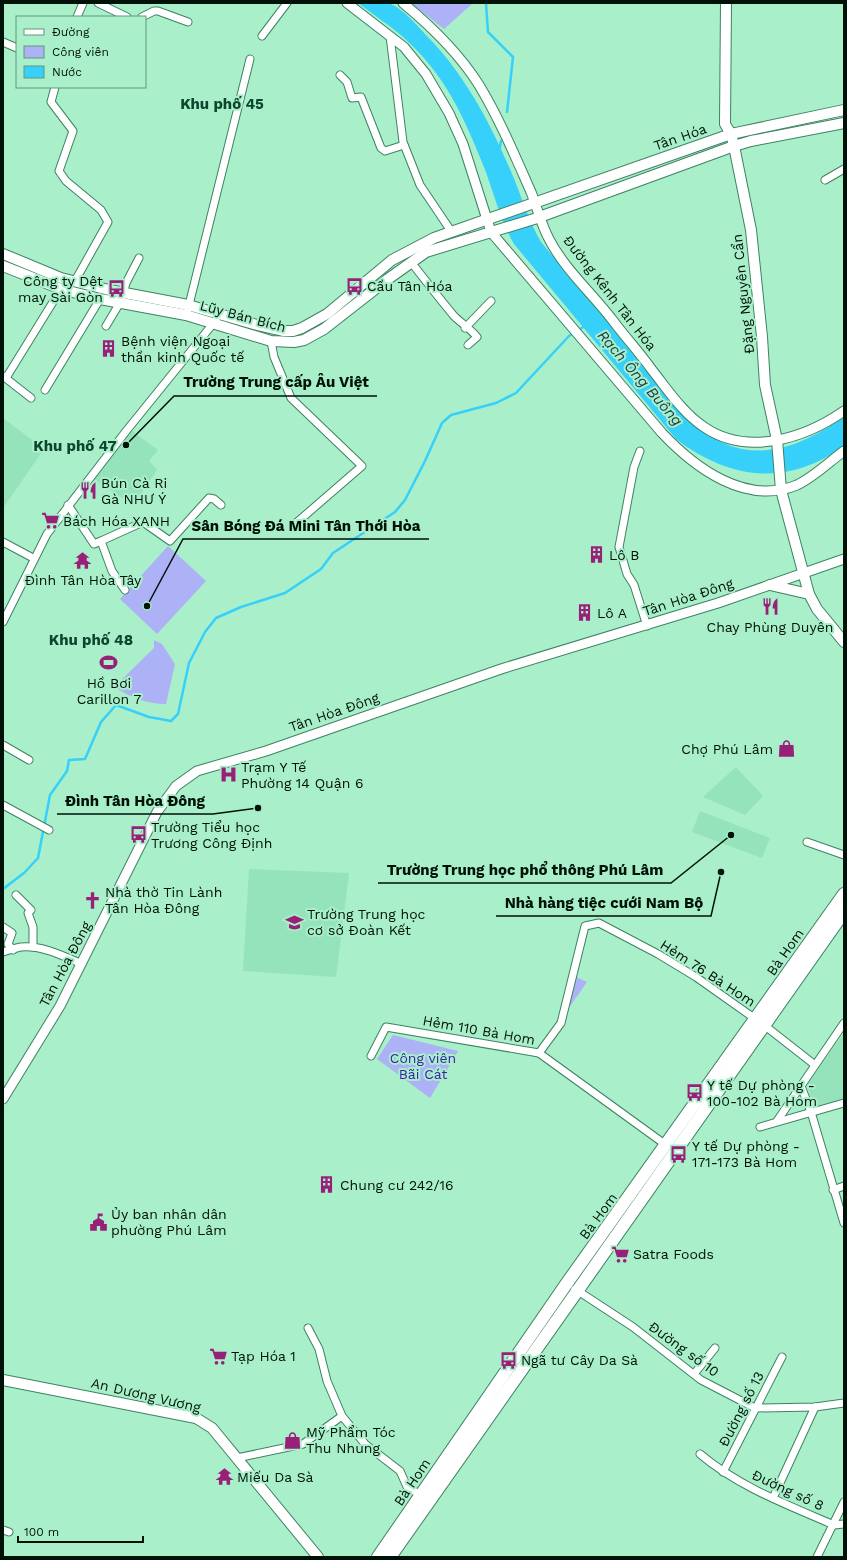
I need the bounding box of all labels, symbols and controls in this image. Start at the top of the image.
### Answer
legend [16,16,146,88]
text: Đường [52,25,90,39]
text: Công viên [52,45,109,59]
text: Nước [52,65,82,79]
district label: Khu phố 45 [180,95,264,113]
street label: Tân Hóa [651,120,709,154]
street label: Đường Kênh Tân Hóa [560,232,660,354]
street label: Đặng Nguyên Cẩn [729,233,757,355]
place label: Công ty Dệt may Sài Gòn [18,273,103,305]
bus stop icon: Cầu Tân Hóa [344,276,364,296]
place label: Cầu Tân Hóa [367,278,453,294]
bus stop icon: Công ty Dệt may Sài Gòn [106,279,126,299]
street label: Lũy Bán Bích [198,297,288,335]
water label: Rạch Ông Buông [594,326,687,429]
place label: Bệnh viện Ngoại thần kinh Quốc tế [121,333,244,365]
building icon: Bệnh viện Ngoại thần kinh Quốc tế [98,339,118,359]
callout: Trường Trung cấp Âu Việt [174,369,377,396]
text: Trường Trung cấp Âu Việt [183,373,369,391]
district label: Khu phố 47 [33,437,117,455]
place label: Bún Cà Ri Gà NHƯ Ý [101,475,167,507]
restaurant icon: Bún Cà Ri Gà NHƯ Ý [78,481,98,501]
supermarket icon: Bách Hóa XANH [40,511,60,531]
callout: Sân Bóng Đá Mini Tân Thới Hòa [183,512,429,539]
place label: Bách Hóa XANH [63,513,170,529]
text: Sân Bóng Đá Mini Tân Thới Hòa [192,517,421,535]
building icon: Lô B [586,545,606,565]
place label: Lô B [609,547,639,563]
temple icon: Đình Tân Hòa Tây [73,550,93,570]
place label: Đình Tân Hòa Tây [25,572,142,588]
street label: Tân Hòa Đông [641,575,736,619]
restaurant icon: Chay Phùng Duyên [760,597,780,617]
building icon: Lô A [574,603,594,623]
place label: Lô A [597,605,627,621]
place label: Chay Phùng Duyên [707,619,833,635]
district label: Khu phố 48 [49,631,133,649]
sports icon: Hồ Bơi Carillon 7 [99,653,119,673]
place label: Hồ Bơi Carillon 7 [77,675,141,707]
street label: Tân Hòa Đông [287,689,382,735]
shop icon: Chợ Phú Lâm [776,739,796,759]
place label: Chợ Phú Lâm [681,741,773,757]
place label: Trạm Y Tế Phường 14 Quận 6 [241,759,364,791]
hospital icon: Trạm Y Tế Phường 14 Quận 6 [218,765,238,785]
callout: Đình Tân Hòa Đông [57,787,213,814]
text: Đình Tân Hòa Đông [65,792,206,810]
place label: Trường Tiểu học Trương Công Định [151,819,272,851]
bus stop icon: Trường Tiểu học Trương Công Định [128,825,148,845]
callout: Trường Trung học phổ thông Phú Lâm [378,856,671,883]
text: Trường Trung học phổ thông Phú Lâm [387,860,663,879]
place label: Nhà thờ Tin Lành Tân Hòa Đông [105,884,222,916]
callout: Nhà hàng tiệc cưới Nam Bộ [496,889,711,916]
church icon: Nhà thờ Tin Lành Tân Hòa Đông [82,890,102,910]
text: Nhà hàng tiệc cưới Nam Bộ [505,894,703,912]
place label: Trường Trung học cơ sở Đoàn Kết [307,906,426,938]
school or university icon: Trường Trung học cơ sở Đoàn Kết [284,912,304,932]
street label: Tân Hòa Đông [36,918,94,1009]
street label: Bà Hom [763,926,807,978]
street label: Hẻm 76 Bà Hom [657,936,759,1010]
street label: Hẻm 110 Bà Hom [422,1012,536,1048]
park label: Công viên Bãi Cát [390,1050,456,1082]
place label: Y tế Dự phòng - 100-102 Bà Hom [707,1077,817,1109]
bus stop icon: Y tế Dự phòng - 100-102 Bà Hom [684,1083,704,1103]
place label: Y tế Dự phòng - 171-173 Bà Hom [692,1138,800,1170]
bus stop icon: Y tế Dự phòng - 171-173 Bà Hom [669,1144,689,1164]
building icon: Chung cư 242/16 [317,1175,337,1195]
place label: Chung cư 242/16 [340,1177,454,1193]
street label: Bà Hom [576,1190,620,1242]
place label: Ủy ban nhân dân phường Phú Lâm [111,1206,227,1238]
public building icon: Ủy ban nhân dân phường Phú Lâm [88,1212,108,1232]
supermarket icon: Satra Foods [610,1244,630,1264]
place label: Satra Foods [633,1246,714,1262]
street label: Đường số 10 [646,1318,722,1380]
supermarket icon: Tạp Hóa 1 [208,1346,228,1366]
place label: Tạp Hóa 1 [231,1348,296,1364]
bus stop icon: Ngã tư Cây Da Sà [498,1350,518,1370]
place label: Ngã tư Cây Da Sà [521,1352,638,1368]
street label: Đường số 13 [715,1369,767,1449]
street label: An Dương Vương [90,1375,203,1416]
place label: Mỹ Phẩm Tóc Thu Nhung [306,1424,396,1456]
shop icon: Mỹ Phẩm Tóc Thu Nhung [283,1430,303,1450]
street label: Bà Hom [390,1455,434,1509]
street label: Đường số 8 [750,1466,826,1514]
temple icon: Miếu Da Sà [214,1467,234,1487]
place label: Miếu Da Sà [237,1469,313,1485]
scale bar [18,1518,143,1544]
text: 100 m [24,1525,59,1539]

